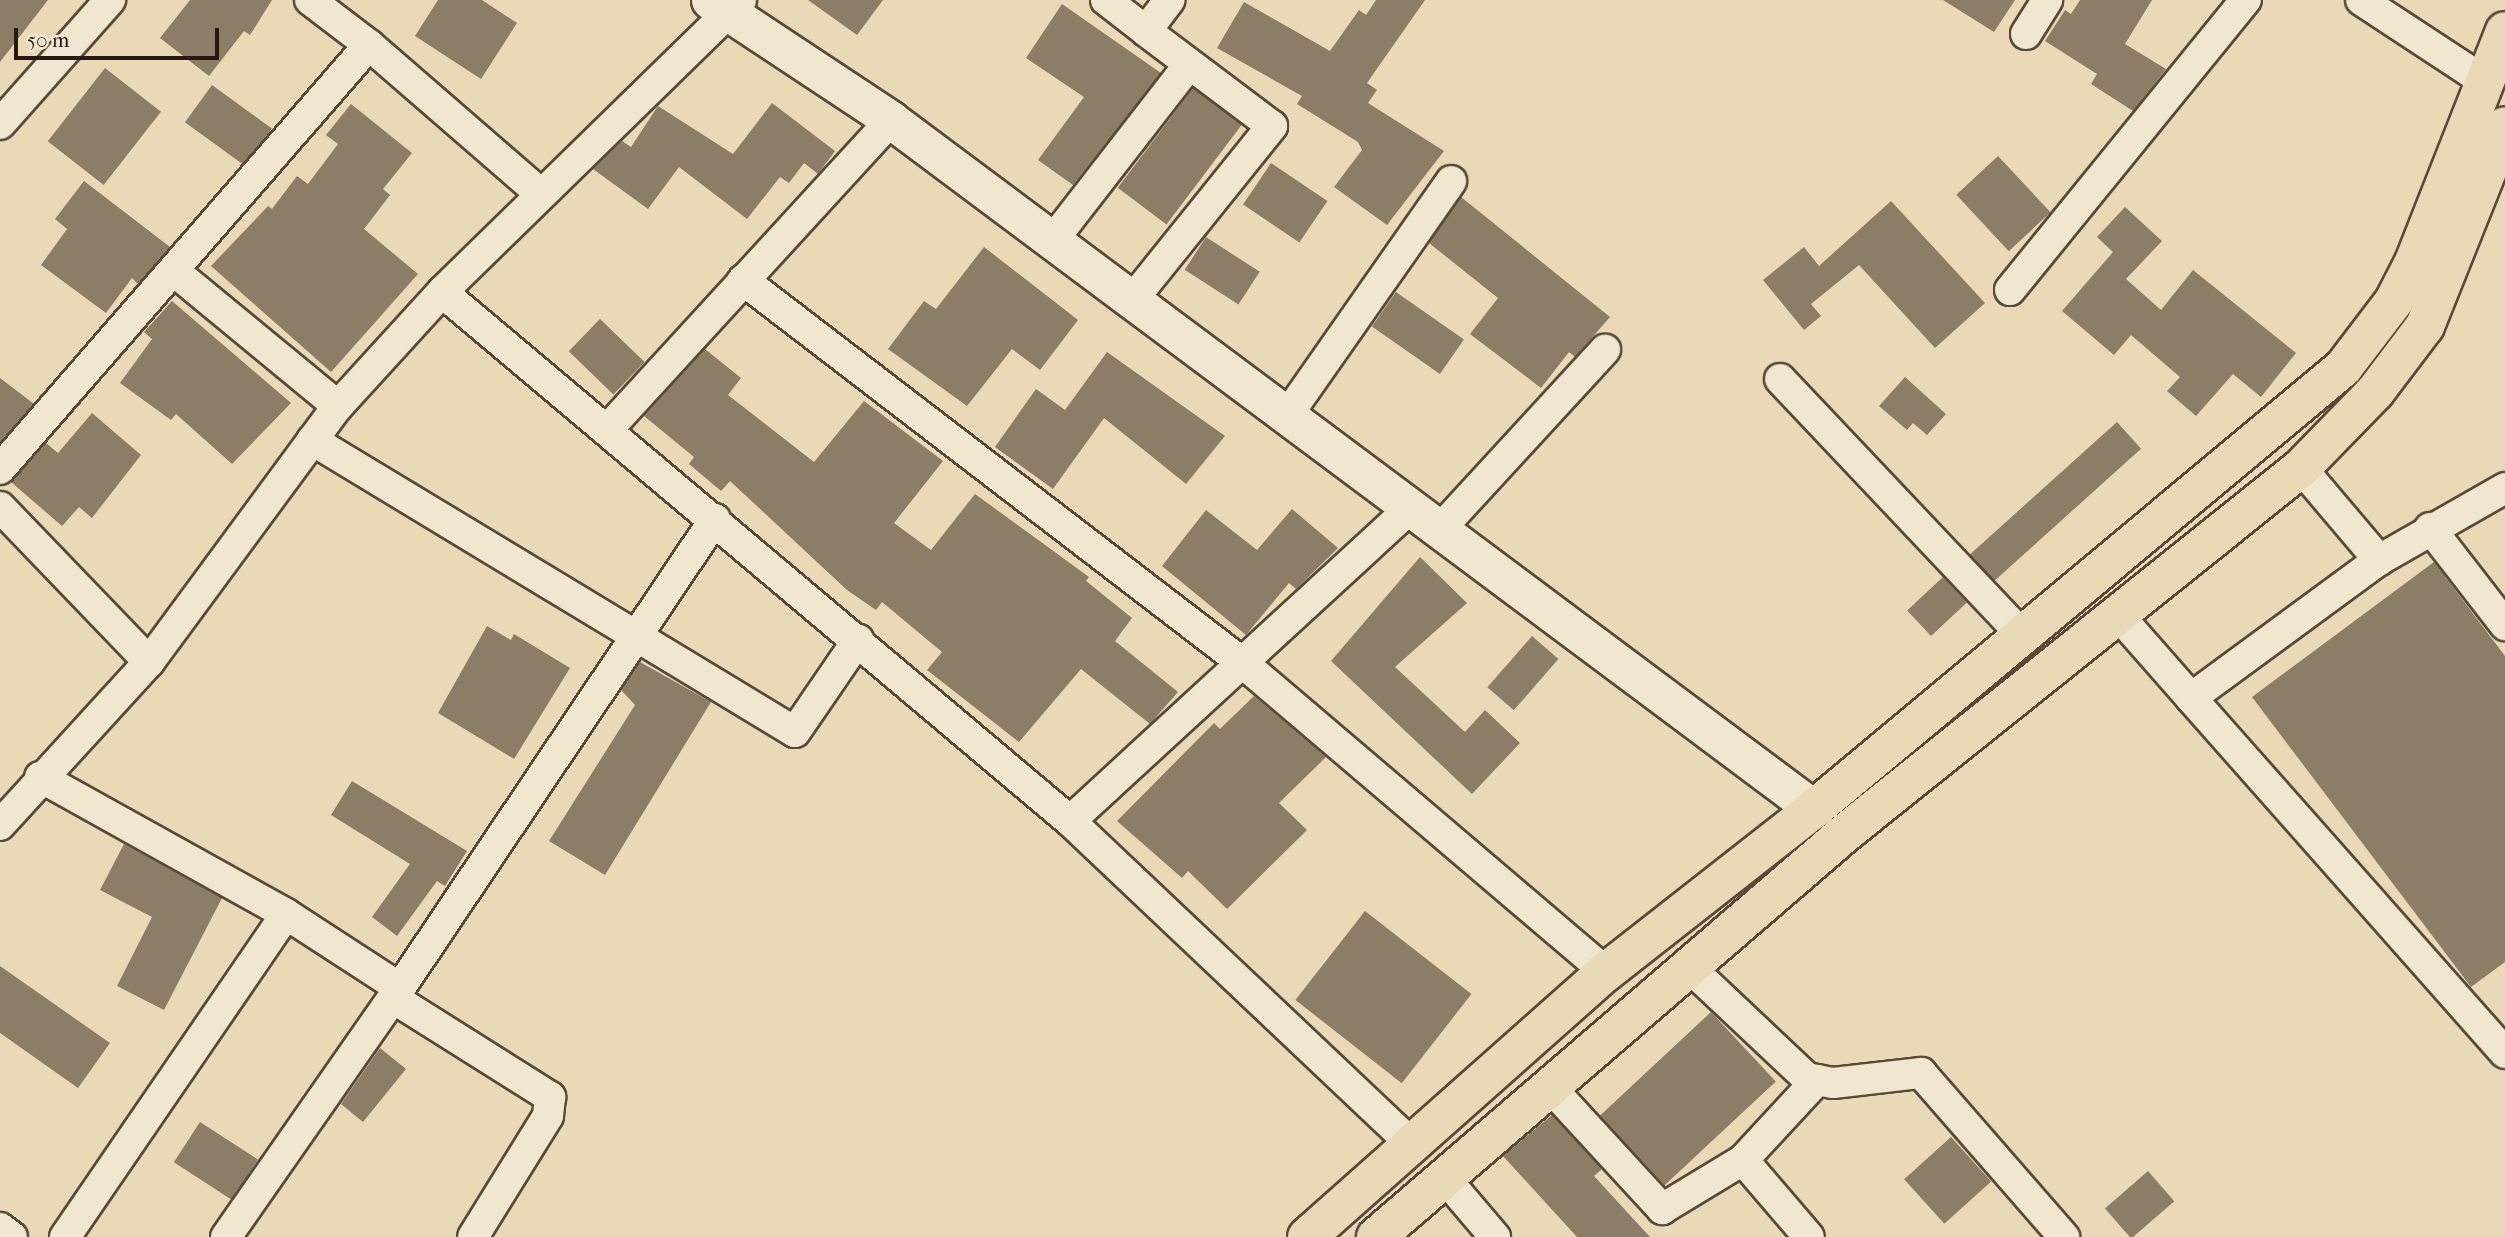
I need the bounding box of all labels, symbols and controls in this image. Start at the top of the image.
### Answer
scale bar [18,14,222,58]
text: 50 m [27,28,70,52]

